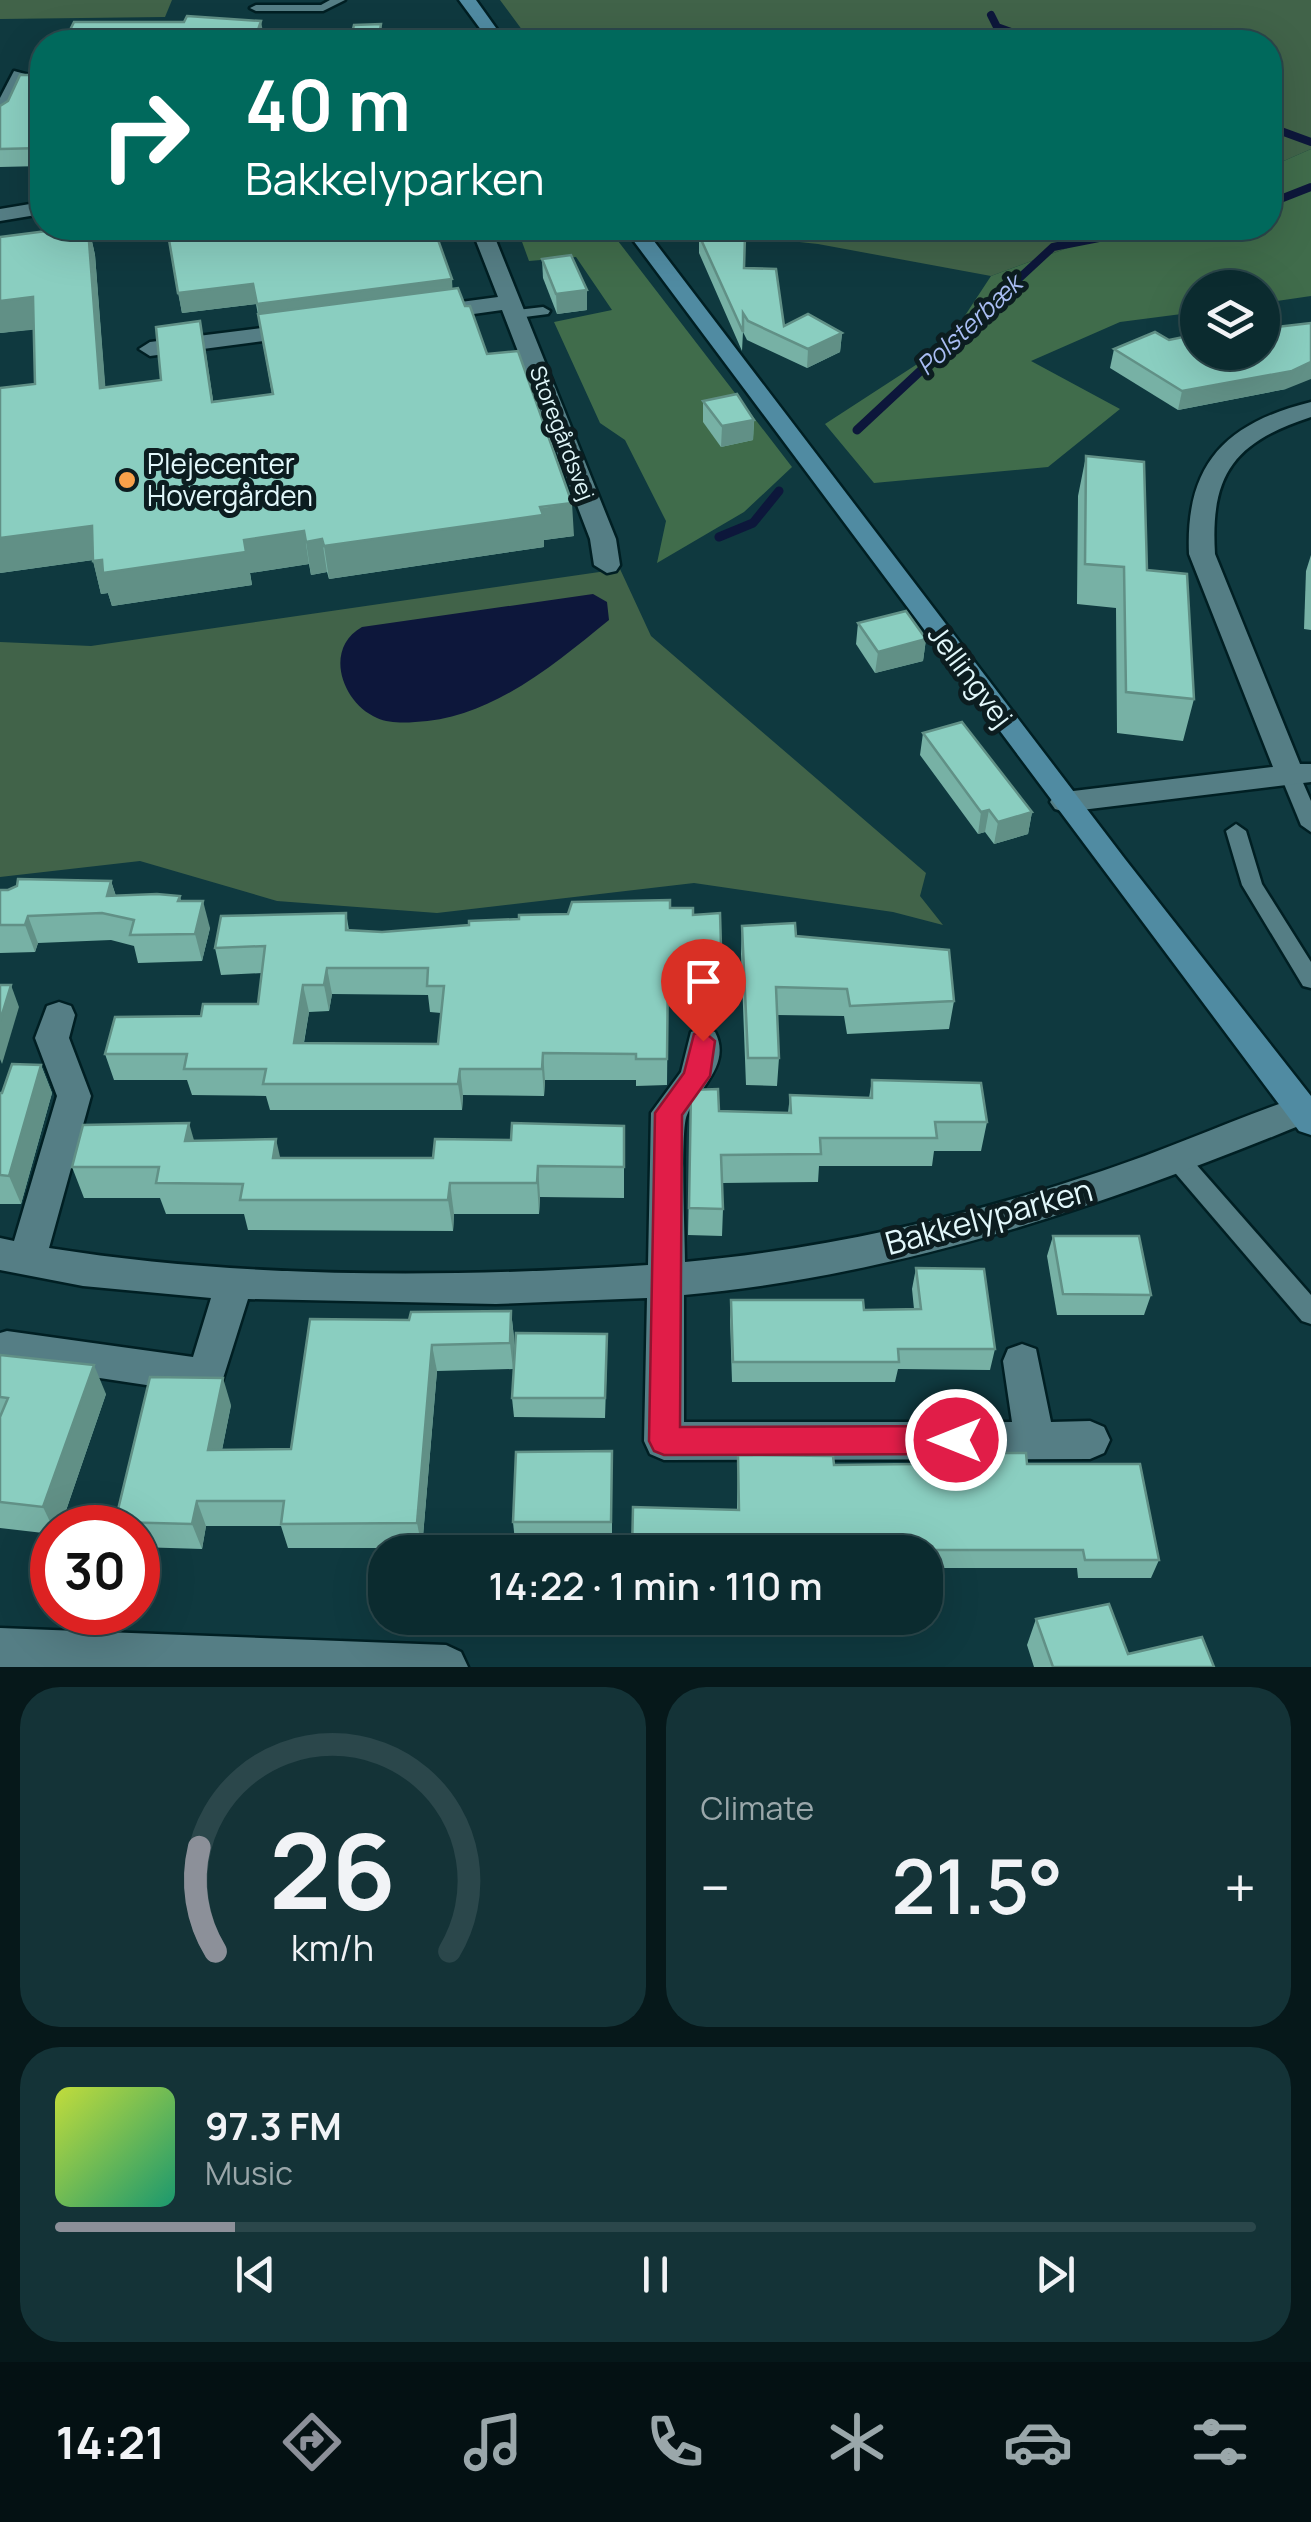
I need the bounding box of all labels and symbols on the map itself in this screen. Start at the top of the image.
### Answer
water label: Polsterbæk [908,264,1032,383]
street label: Storegårdsvej [523,361,601,505]
place label: Plejecenter Hovergården [147,444,313,514]
marker: Plejecenter Hovergården [116,469,138,491]
street label: Jellingvej [920,616,1022,734]
pin [661,939,746,1042]
street label: Bakkelyparken [880,1167,1097,1265]
position arrow [904,1388,1008,1492]
speed limit sign: 30 [30,1505,160,1635]

